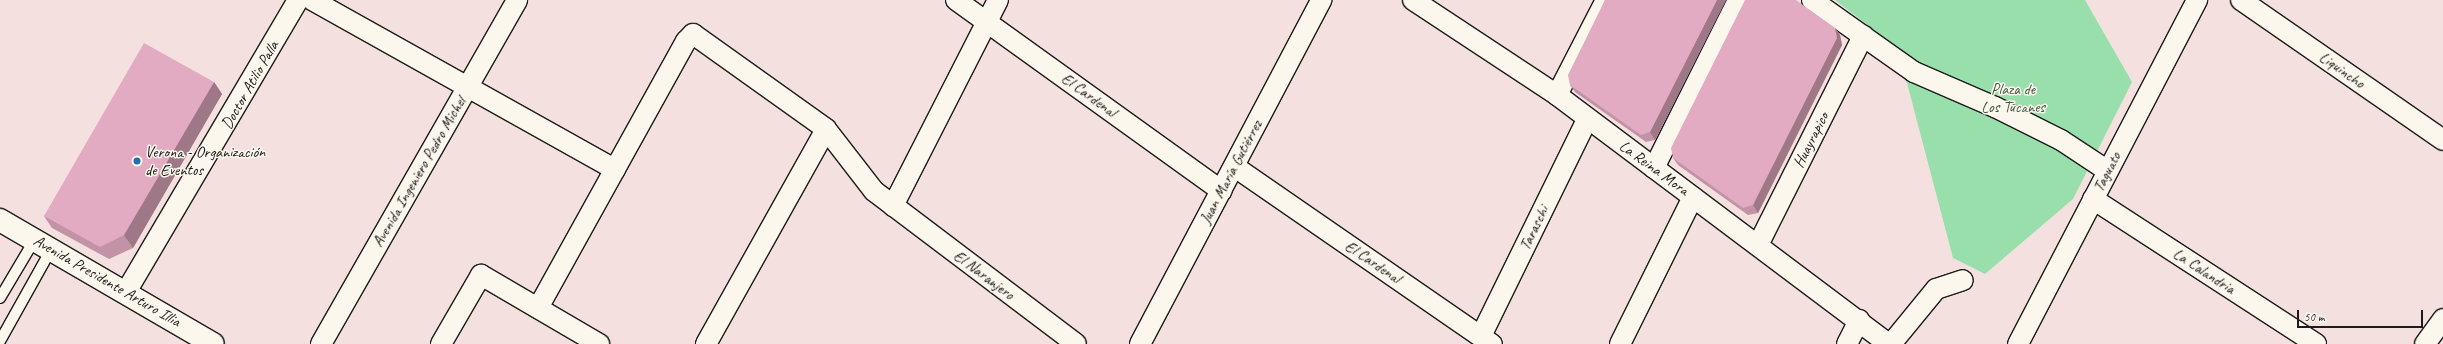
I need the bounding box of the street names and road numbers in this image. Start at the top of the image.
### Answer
street label: Doctor Atilio Palla [217,38,283,132]
street label: Liquincho [2316,47,2368,93]
street label: El Cardenal [1058,69,1120,121]
street label: Avenida Ingeniero Pedro Michel [368,94,470,250]
street label: Huayrapico [1789,109,1833,171]
street label: Juan María Gutiérrez [1196,117,1266,227]
street label: La Reina Mora [1615,136,1693,200]
street label: Taguato [2089,149,2125,195]
street label: Taraschi [1515,203,1553,253]
street label: Avenida Presidente Arturo Illia [30,231,184,331]
street label: El Cardenal [1341,236,1405,288]
street label: La Calandria [2169,244,2239,298]
street label: El Naranjero [950,246,1018,304]

